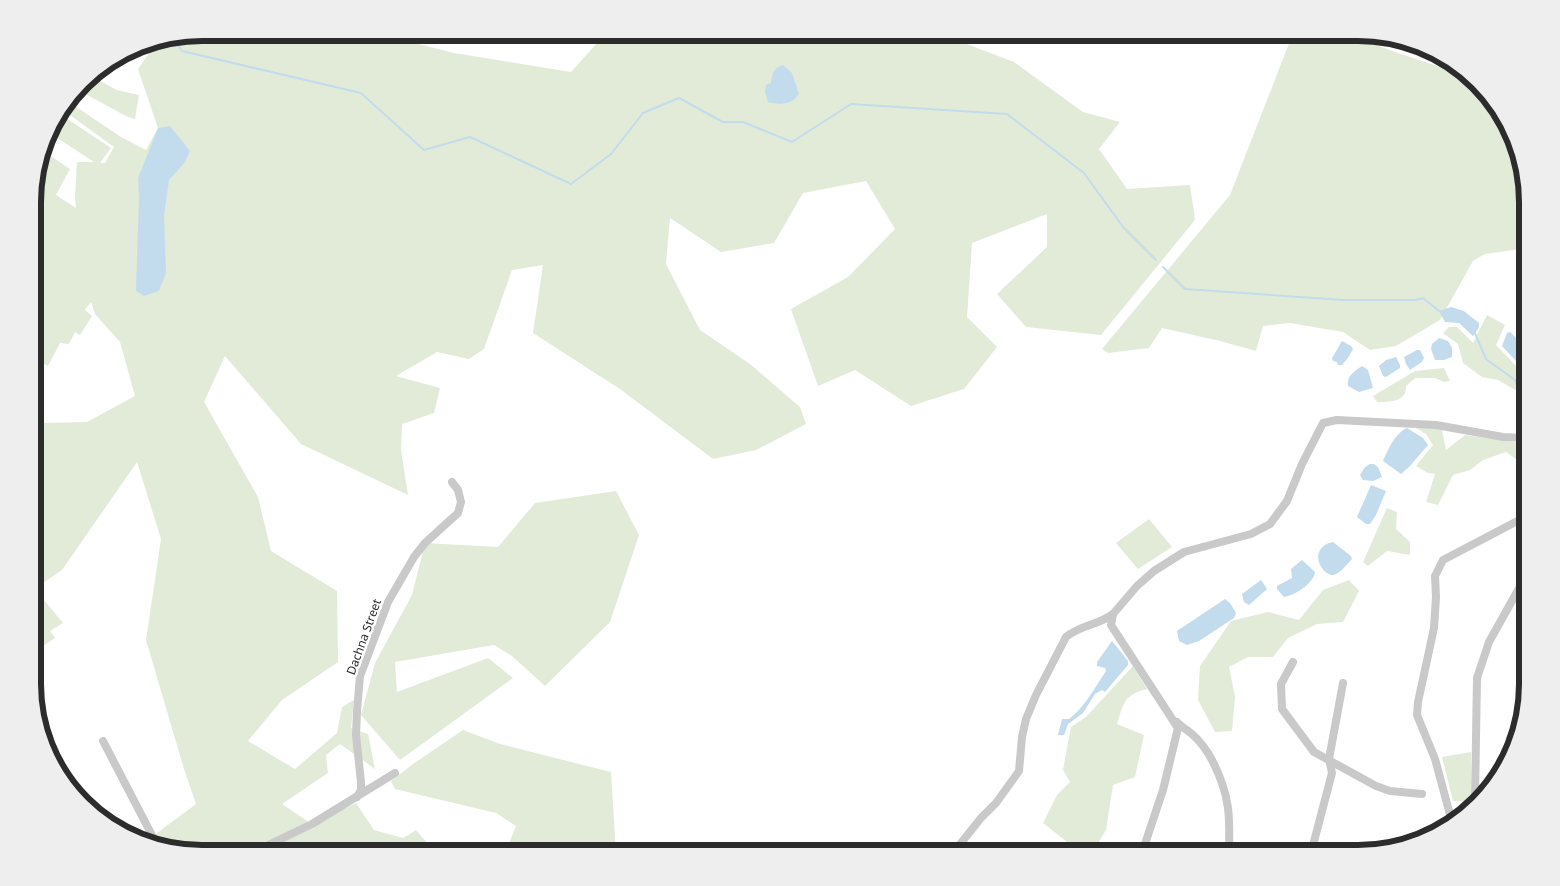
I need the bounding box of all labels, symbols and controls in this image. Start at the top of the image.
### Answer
street label: Dachna Street [342,596,385,677]

